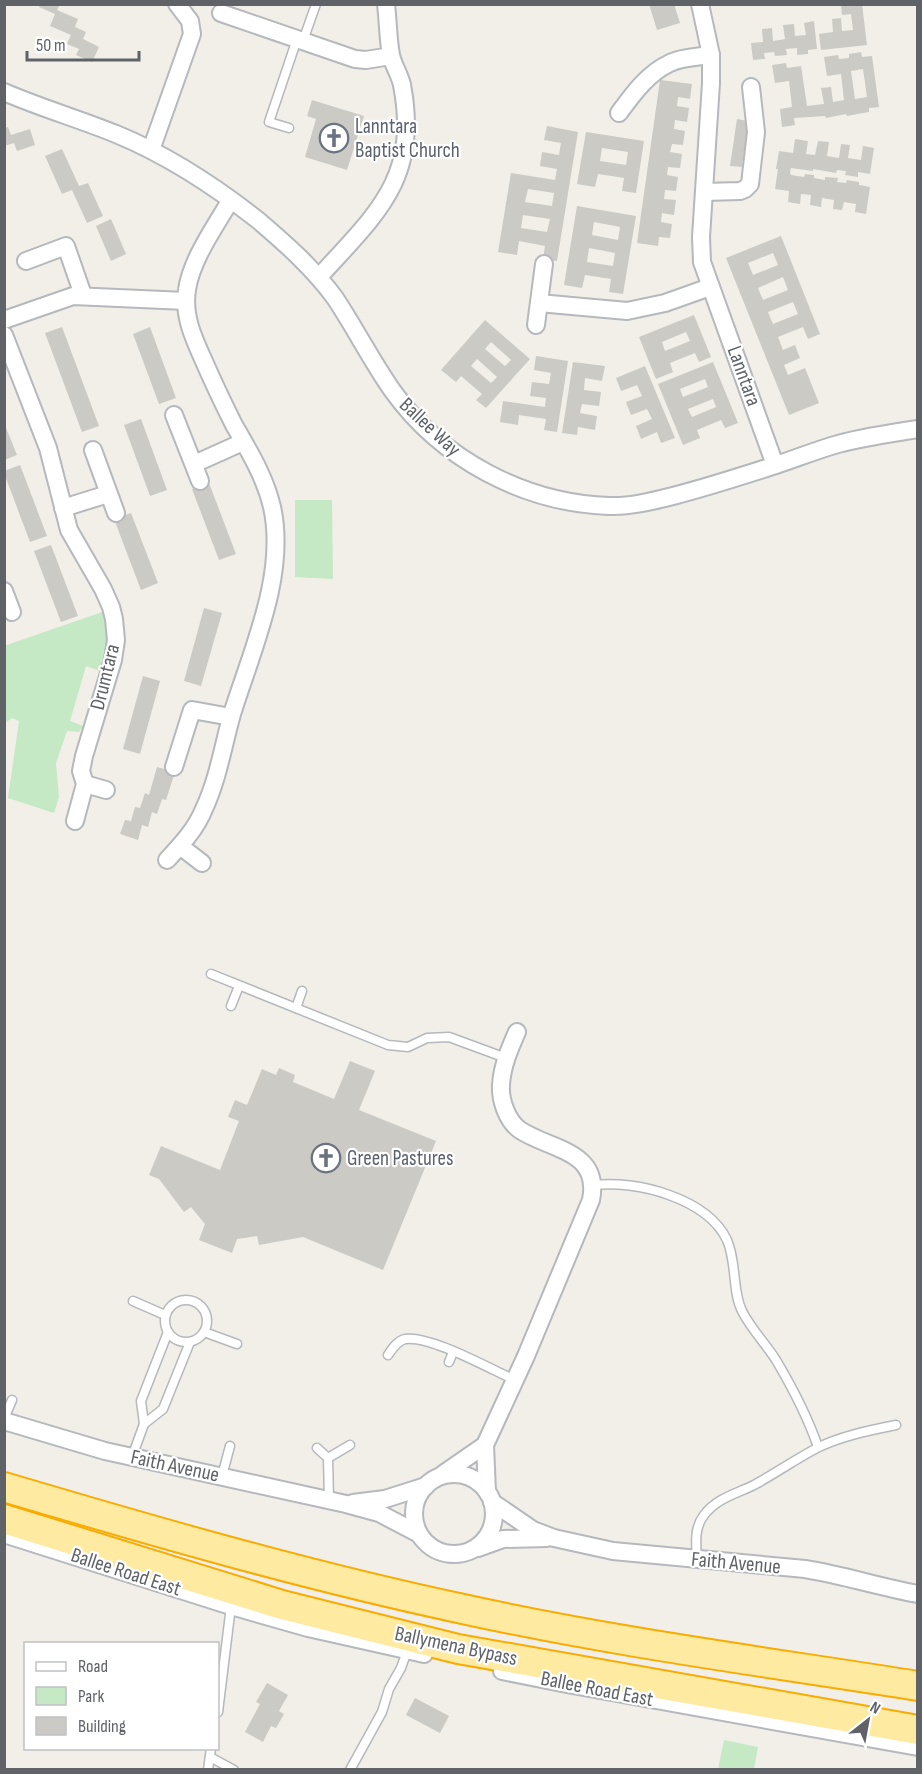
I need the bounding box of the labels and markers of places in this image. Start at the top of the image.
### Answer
place label: Lanntara Baptist Church [355,114,460,163]
church icon: Lanntara Baptist Church [318,122,350,154]
church icon: Green Pastures [310,1142,342,1174]
place label: Green Pastures [347,1146,454,1171]

